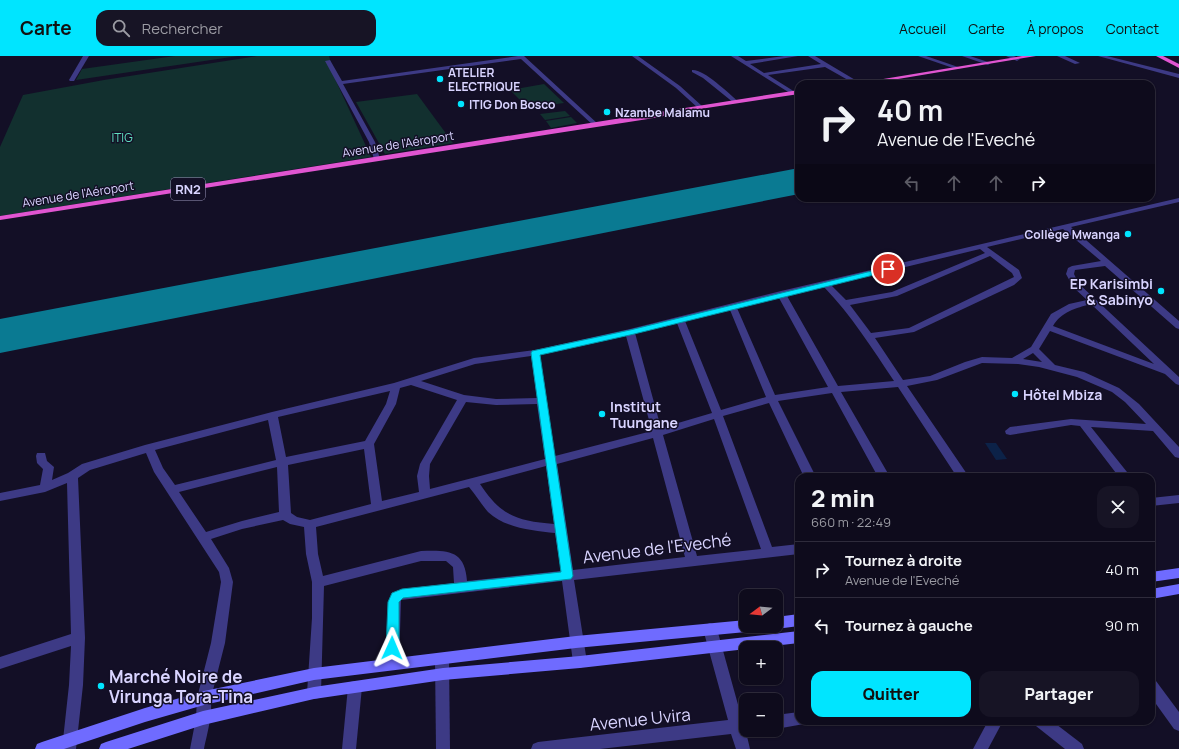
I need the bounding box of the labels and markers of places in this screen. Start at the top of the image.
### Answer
place label: ATELIER ELECTRIQUE [448,64,520,95]
marker: ATELIER ELECTRIQUE [435,74,445,84]
place label: ITIG Don Bosco [469,96,555,113]
marker: ITIG Don Bosco [456,99,466,109]
place label: Nzambe Malamu [615,104,710,121]
marker: Nzambe Malamu [602,107,612,117]
place label: Collège Mwanga [1024,226,1120,243]
marker: Collège Mwanga [1123,229,1133,239]
pin [871,252,905,286]
place label: EP Karisimbi & Sabinyo [1070,274,1153,309]
marker: EP Karisimbi & Sabinyo [1156,286,1166,296]
place label: Hôtel Mbiza [1023,385,1102,404]
marker: Hôtel Mbiza [1010,389,1020,399]
place label: Institut Tuungane [610,397,678,432]
marker: Institut Tuungane [597,409,607,419]
place label: Marché Noire de Virunga Tora-Tina [109,665,253,708]
marker: Marché Noire de Virunga Tora-Tina [96,681,106,691]

